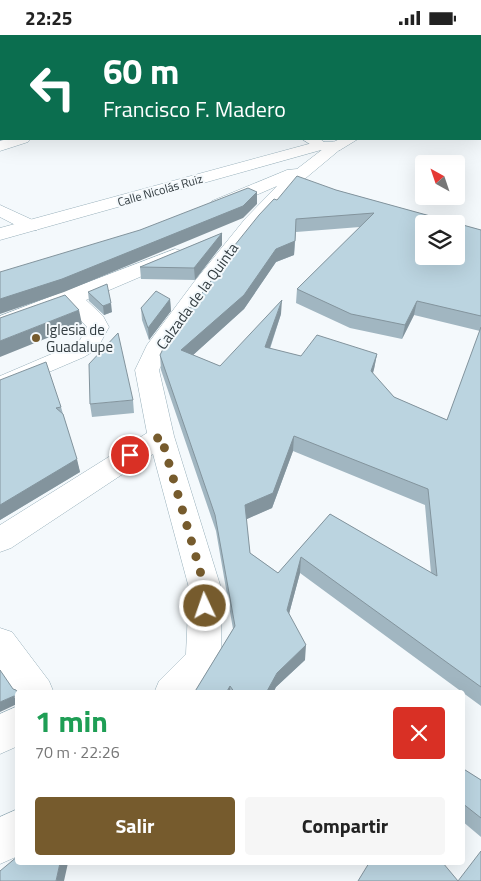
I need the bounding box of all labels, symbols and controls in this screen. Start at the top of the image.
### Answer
text: 22:25 [25,3,72,32]
text: 60 m [103,44,179,98]
icon: left [20,55,85,120]
text: Francisco F. Madero [103,92,286,126]
north arrow [415,155,465,205]
map controls [415,155,465,265]
street label: Calle Nicolás Ruiz [115,169,205,211]
button: layers [415,215,465,265]
street label: Calzada de la Quinta [150,237,244,354]
place label: Iglesia de Guadalupe [46,318,113,358]
marker: Iglesia de Guadalupe [30,332,42,344]
pin [109,434,151,476]
icon: arrive [116,441,144,469]
position arrow [178,579,230,631]
text: 1 min [35,698,108,744]
button: close [393,707,445,759]
text: 70 m · 22:26 [35,740,120,764]
button: Salir [35,797,235,855]
button: Compartir [245,797,445,855]

